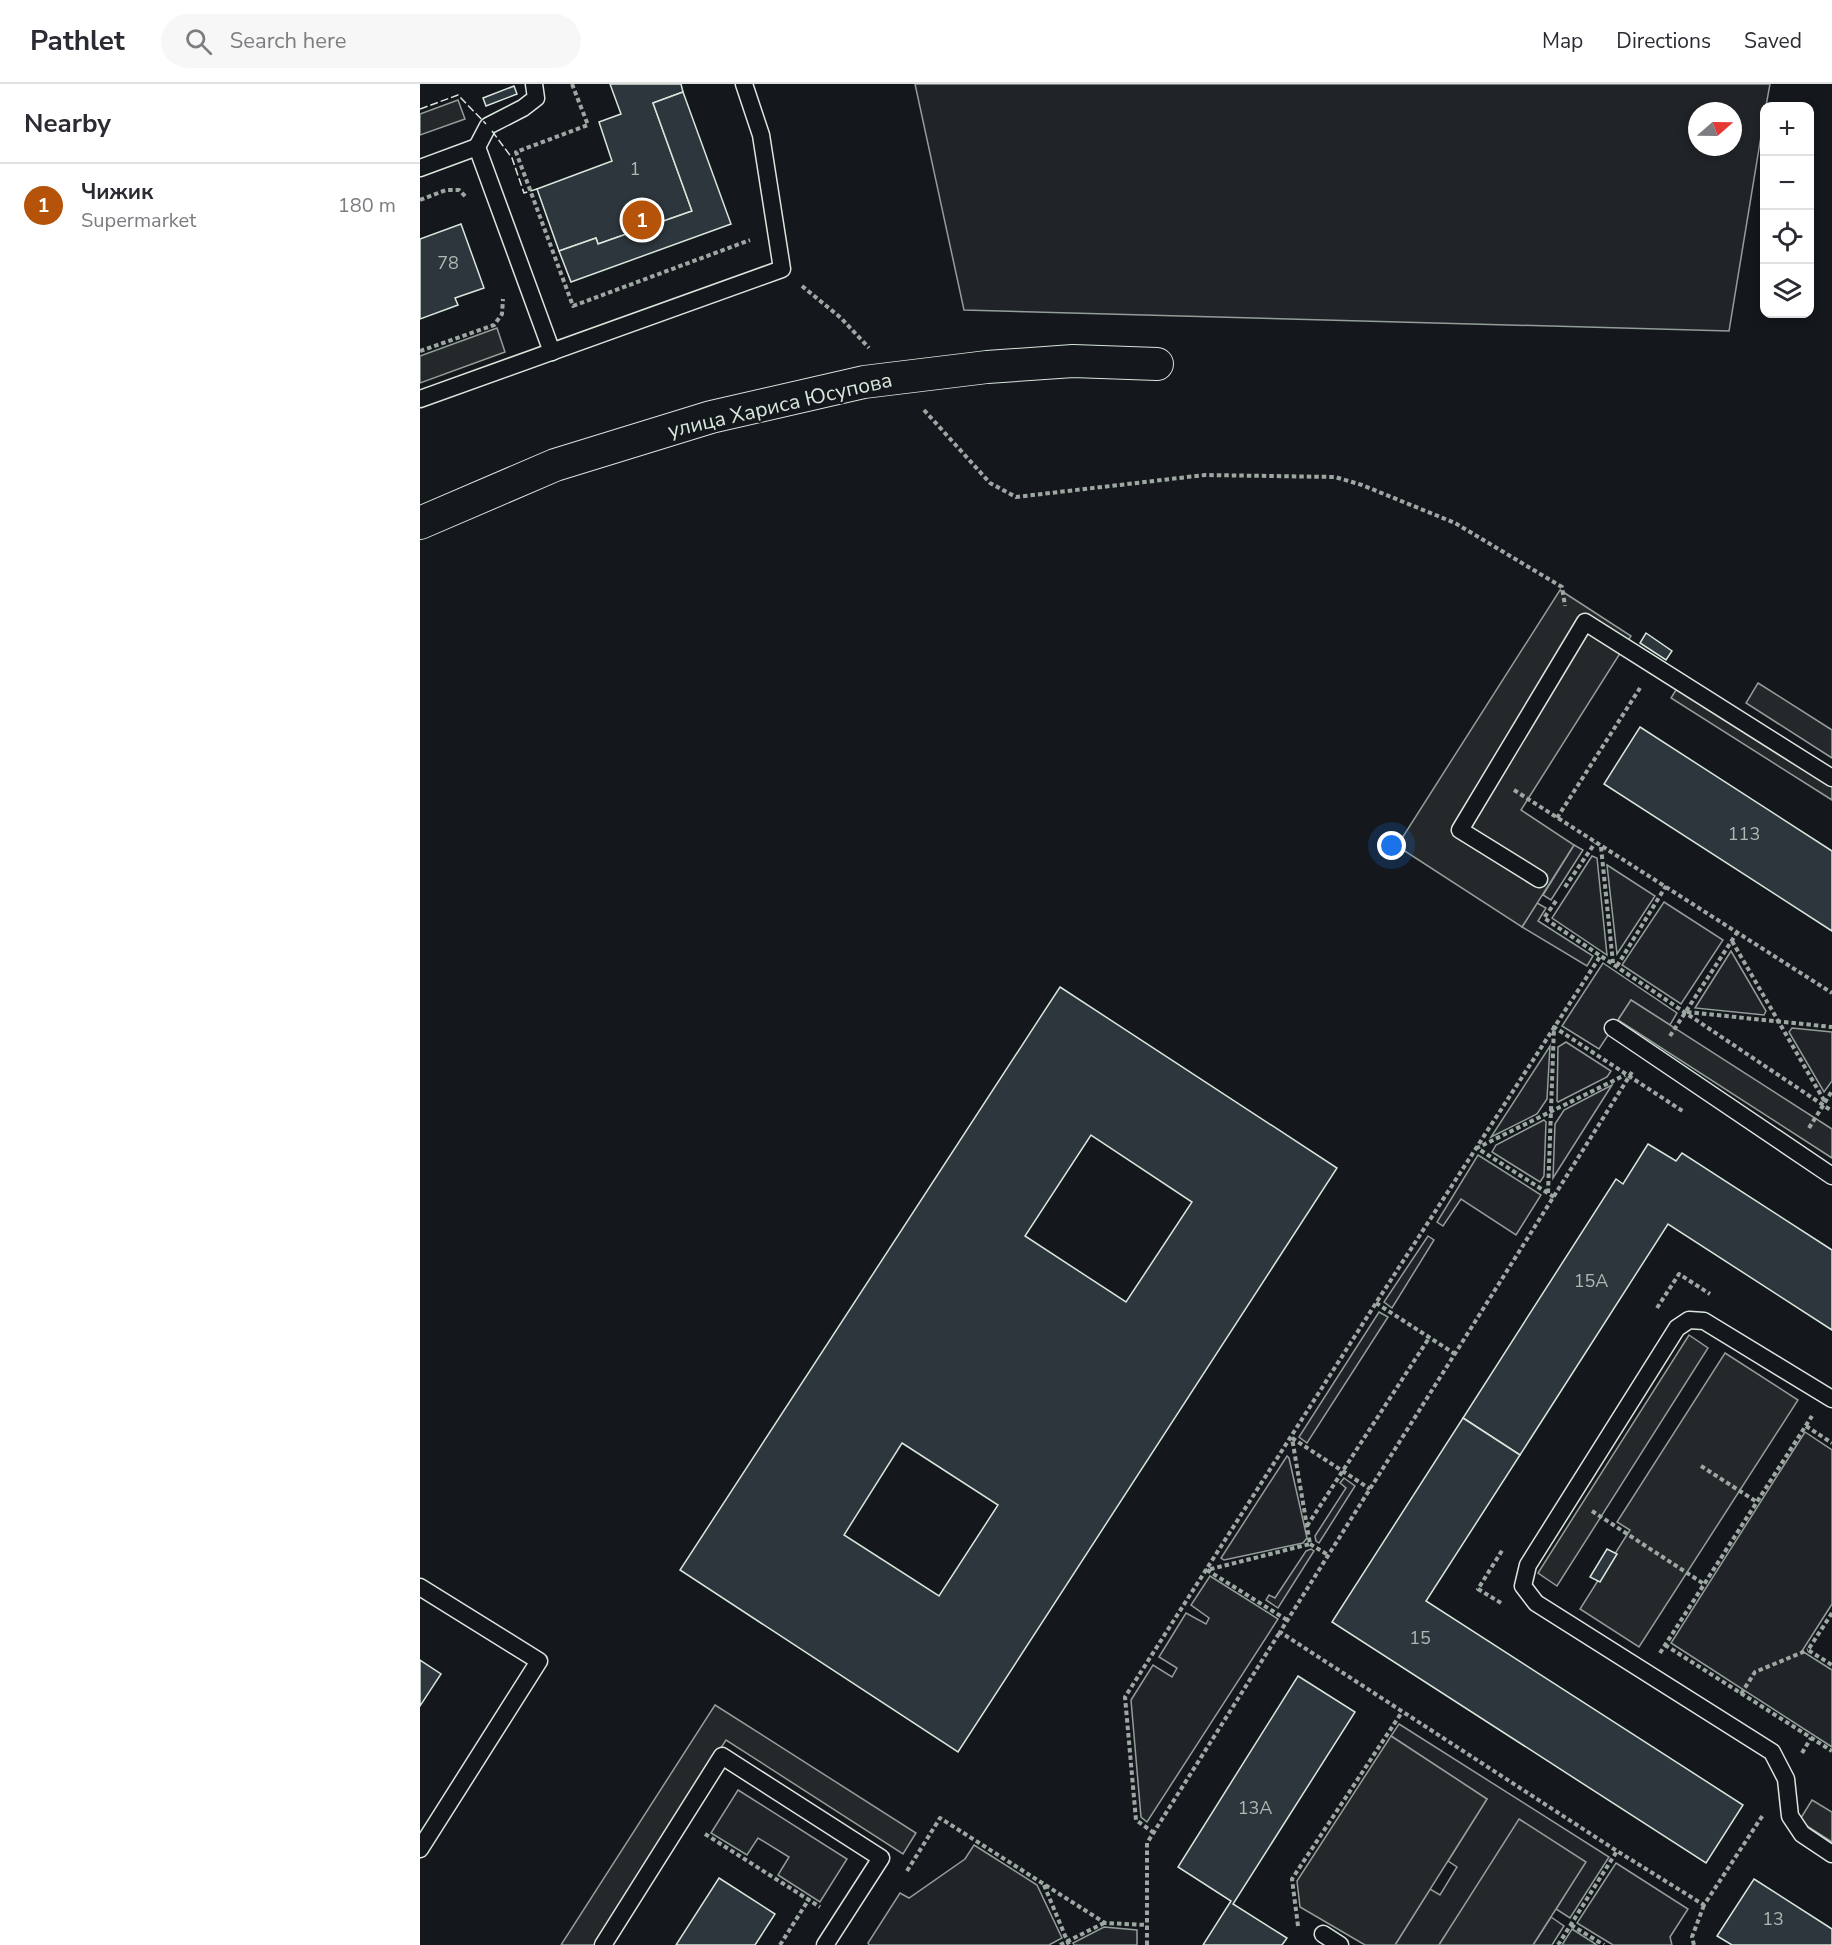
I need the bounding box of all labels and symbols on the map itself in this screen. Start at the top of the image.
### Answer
north arrow [1688,102,1742,156]
house number: 1 [630,157,640,181]
pin: 1 [622,198,662,242]
house number: 78 [437,251,459,275]
street label: улица Хариса Юсупова [665,366,895,444]
house number: 113 [1728,822,1760,846]
your location [1377,831,1406,860]
house number: 15А [1574,1269,1608,1293]
house number: 15 [1409,1626,1431,1650]
house number: 13А [1238,1796,1272,1820]
house number: 13 [1762,1907,1784,1931]

